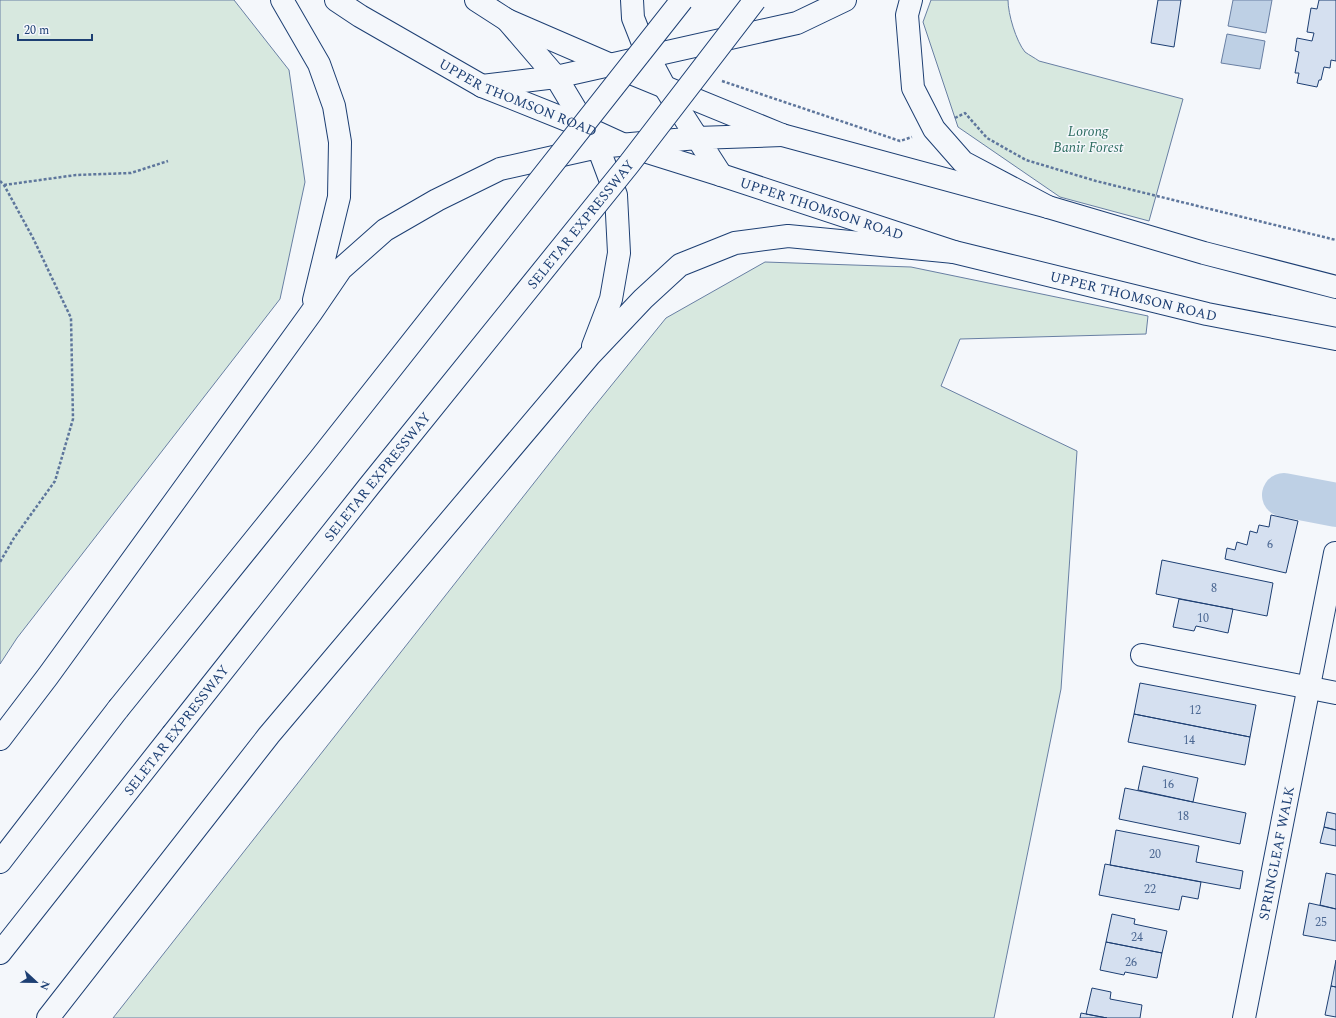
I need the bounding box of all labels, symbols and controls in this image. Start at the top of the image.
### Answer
scale bar [18,16,92,42]
text: 20 m [24,21,49,40]
street label: UPPER THOMSON ROAD [435,53,600,142]
park label: Lorong Banir Forest [1053,121,1124,158]
street label: SELETAR EXPRESSWAY [522,155,640,294]
street label: UPPER THOMSON ROAD [737,172,906,246]
street label: UPPER THOMSON ROAD [1048,266,1219,327]
street label: SELETAR EXPRESSWAY [319,407,436,546]
house number: 6 [1267,535,1273,554]
house number: 8 [1211,579,1217,598]
house number: 10 [1197,609,1209,628]
street label: SELETAR EXPRESSWAY [119,660,234,800]
house number: 12 [1189,701,1201,720]
house number: 14 [1183,731,1195,750]
house number: 16 [1162,775,1174,794]
street label: SPRINGLEAF WALK [1253,784,1300,922]
house number: 18 [1177,807,1189,826]
house number: 20 [1149,845,1161,864]
house number: 22 [1144,880,1156,899]
house number: 25 [1315,913,1327,932]
house number: 24 [1131,928,1143,947]
house number: 26 [1125,953,1137,972]
north arrow [16,962,56,1002]
text: N [35,978,54,993]

